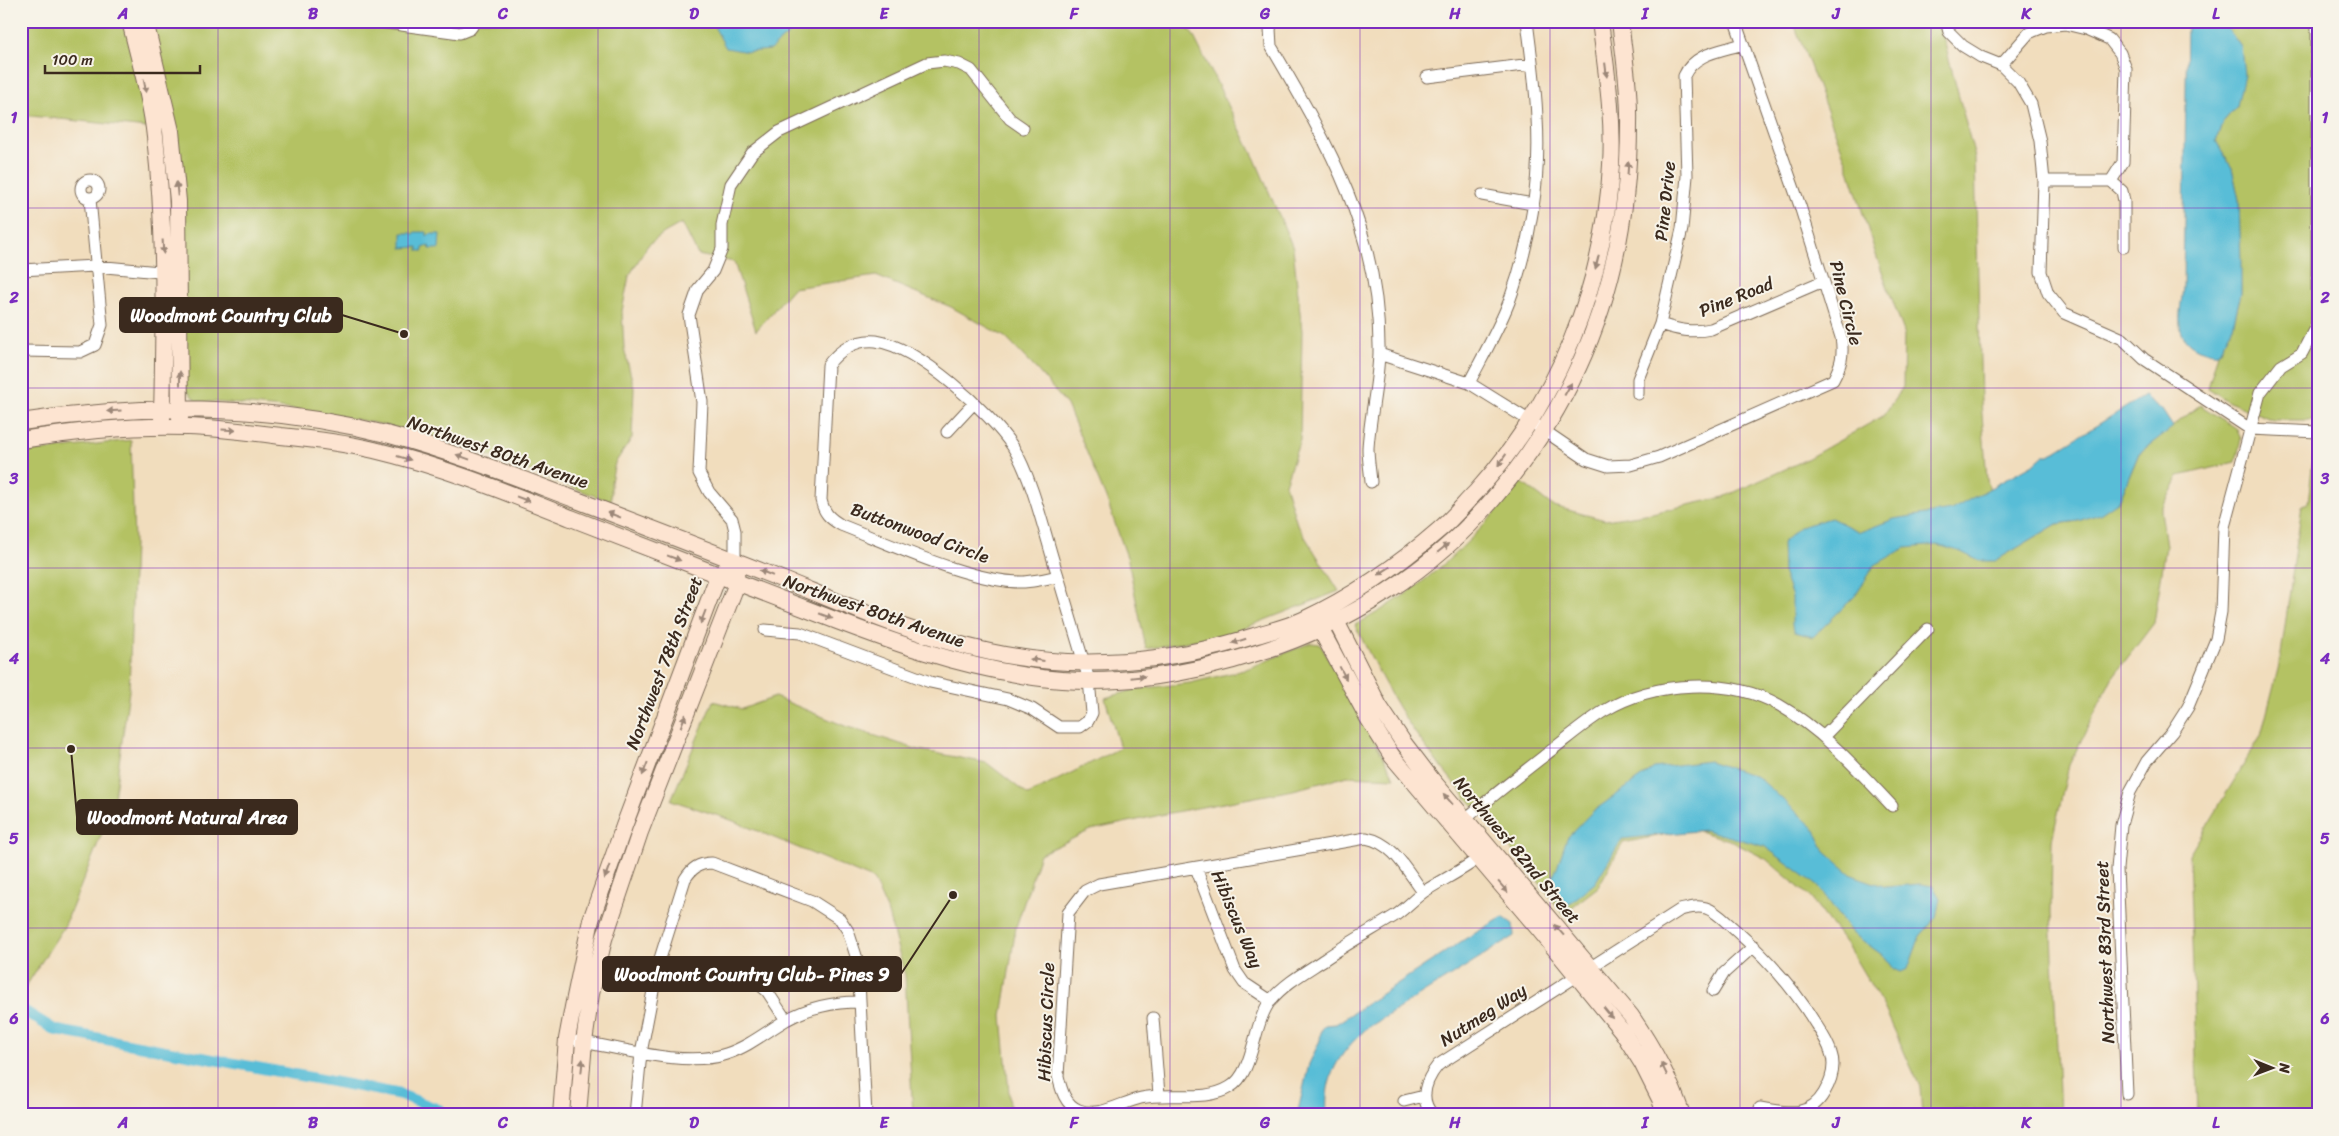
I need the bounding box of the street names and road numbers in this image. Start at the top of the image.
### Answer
street label: Pine Drive [1645,159,1685,243]
street label: Pine Circle [1820,257,1872,349]
street label: Pine Road [1694,267,1780,326]
street label: Northwest 80th Avenue [403,406,593,498]
street label: Buttonwood Circle [846,493,994,573]
street label: Northwest 80th Avenue [779,565,969,657]
street label: Northwest 78th Street [616,571,712,754]
street label: Northwest 82nd Street [1445,769,1589,931]
street label: Northwest 83rd Street [2086,860,2124,1044]
street label: Hibiscus Way [1202,865,1272,974]
street label: Hibiscus Circle [1028,962,1064,1082]
street label: Nutmeg Way [1433,974,1534,1055]

